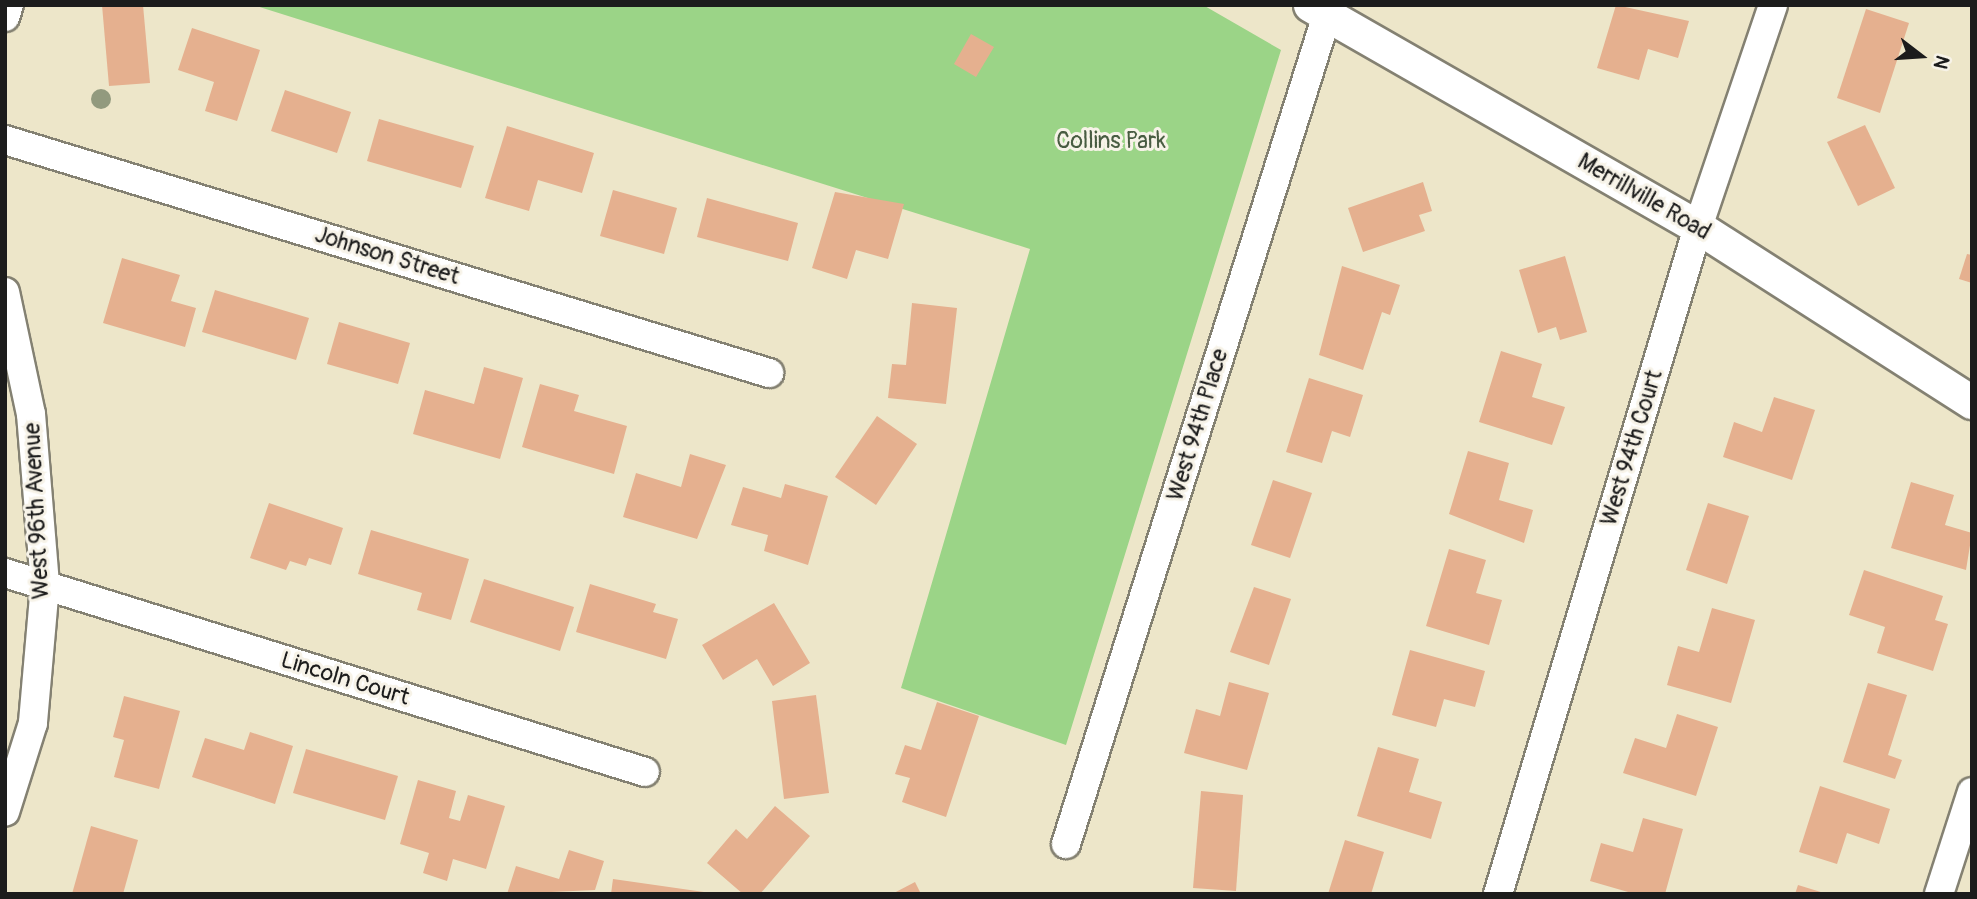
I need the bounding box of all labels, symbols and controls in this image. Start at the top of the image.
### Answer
north arrow [1886,21,1956,91]
text: N [1928,52,1954,72]
park label: Collins Park [1056,127,1166,155]
street label: Merrillville Road [1573,148,1715,246]
street label: Johnson Street [311,221,463,291]
street label: West 94th Place [1162,346,1234,504]
street label: West 94th Court [1595,367,1669,529]
street label: West 96th Avenue [19,422,55,600]
street label: Lincoln Court [277,646,413,712]

